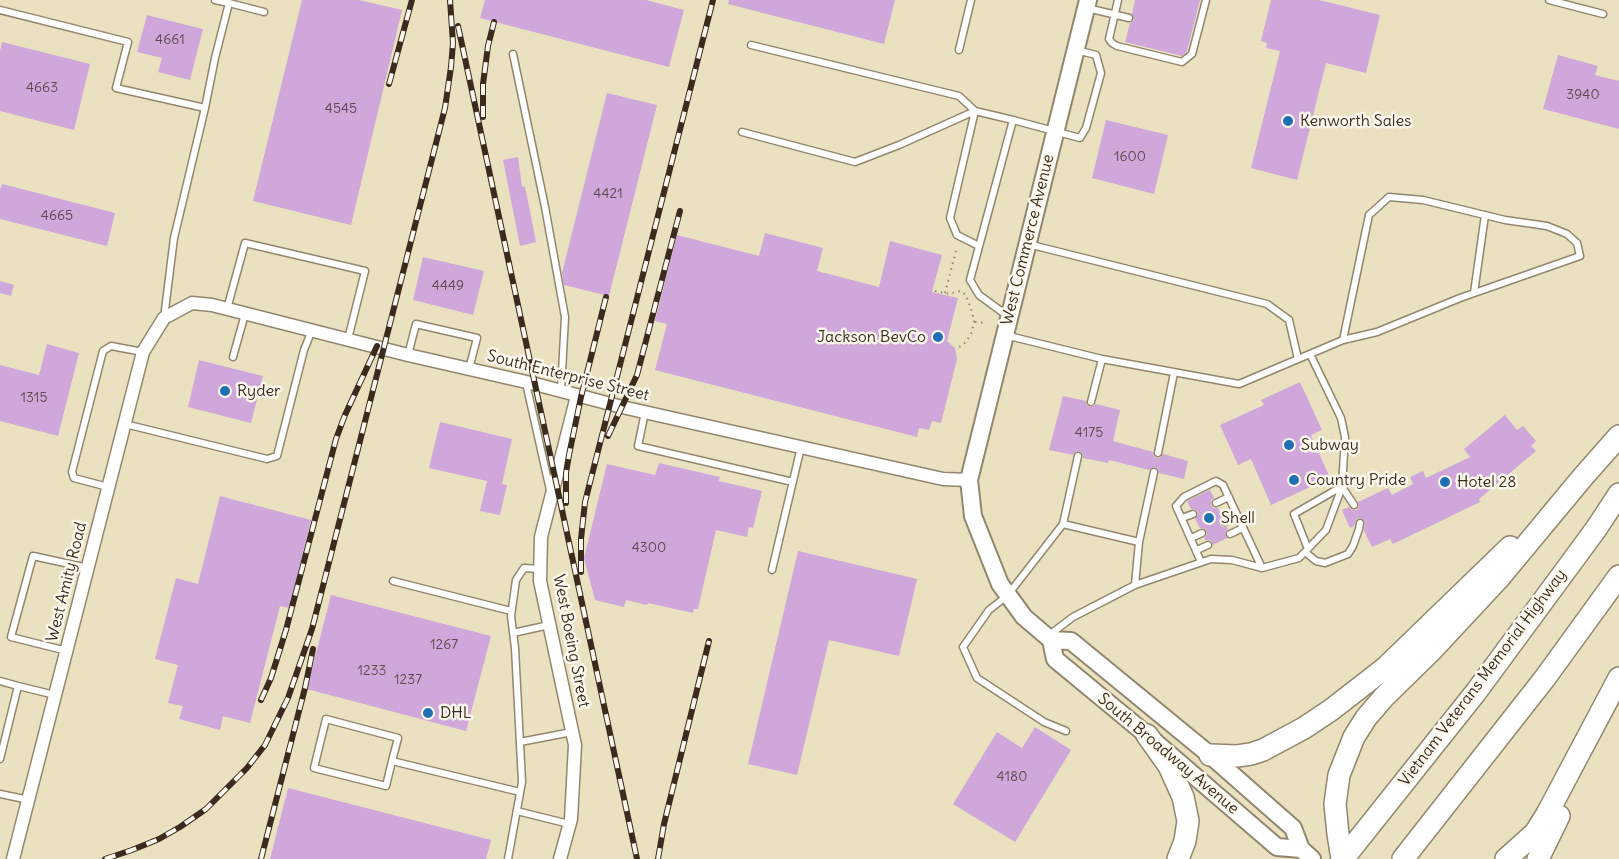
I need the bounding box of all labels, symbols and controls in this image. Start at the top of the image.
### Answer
house number: 4661 [155,32,185,48]
house number: 4663 [26,80,58,96]
house number: 3940 [1566,87,1600,103]
house number: 4545 [325,101,357,117]
place label: Kenworth Sales [1300,111,1411,131]
marker: Kenworth Sales [1281,114,1295,128]
house number: 1600 [1114,149,1146,165]
street label: West Commerce Avenue [997,153,1059,327]
house number: 4421 [593,186,623,202]
house number: 4665 [41,208,73,224]
house number: 4449 [432,278,464,294]
place label: Jackson BevCo [817,327,926,347]
marker: Jackson BevCo [931,330,945,344]
street label: South Enterprise Street [485,347,651,405]
place label: Ryder [237,381,281,401]
marker: Ryder [218,384,232,398]
house number: 1315 [21,390,47,406]
house number: 4175 [1075,425,1103,441]
place label: Subway [1301,435,1359,455]
marker: Subway [1282,438,1296,452]
place label: Country Pride [1306,470,1406,490]
place label: Hotel 28 [1457,472,1517,492]
marker: Country Pride [1287,473,1301,487]
marker: Hotel 28 [1438,475,1452,489]
place label: Shell [1221,508,1255,528]
marker: Shell [1202,511,1216,525]
street label: West Amity Road [43,520,91,644]
house number: 4300 [632,540,666,556]
street label: Vietnam Veterans Memorial Highway [1395,566,1571,790]
street label: West Boeing Street [549,573,593,709]
house number: 1267 [430,637,458,653]
house number: 1233 [357,663,387,679]
house number: 1237 [394,672,422,688]
street label: South Broadway Avenue [1094,689,1242,819]
place label: DHL [440,703,472,723]
marker: DHL [421,706,435,720]
house number: 4180 [997,769,1027,785]

